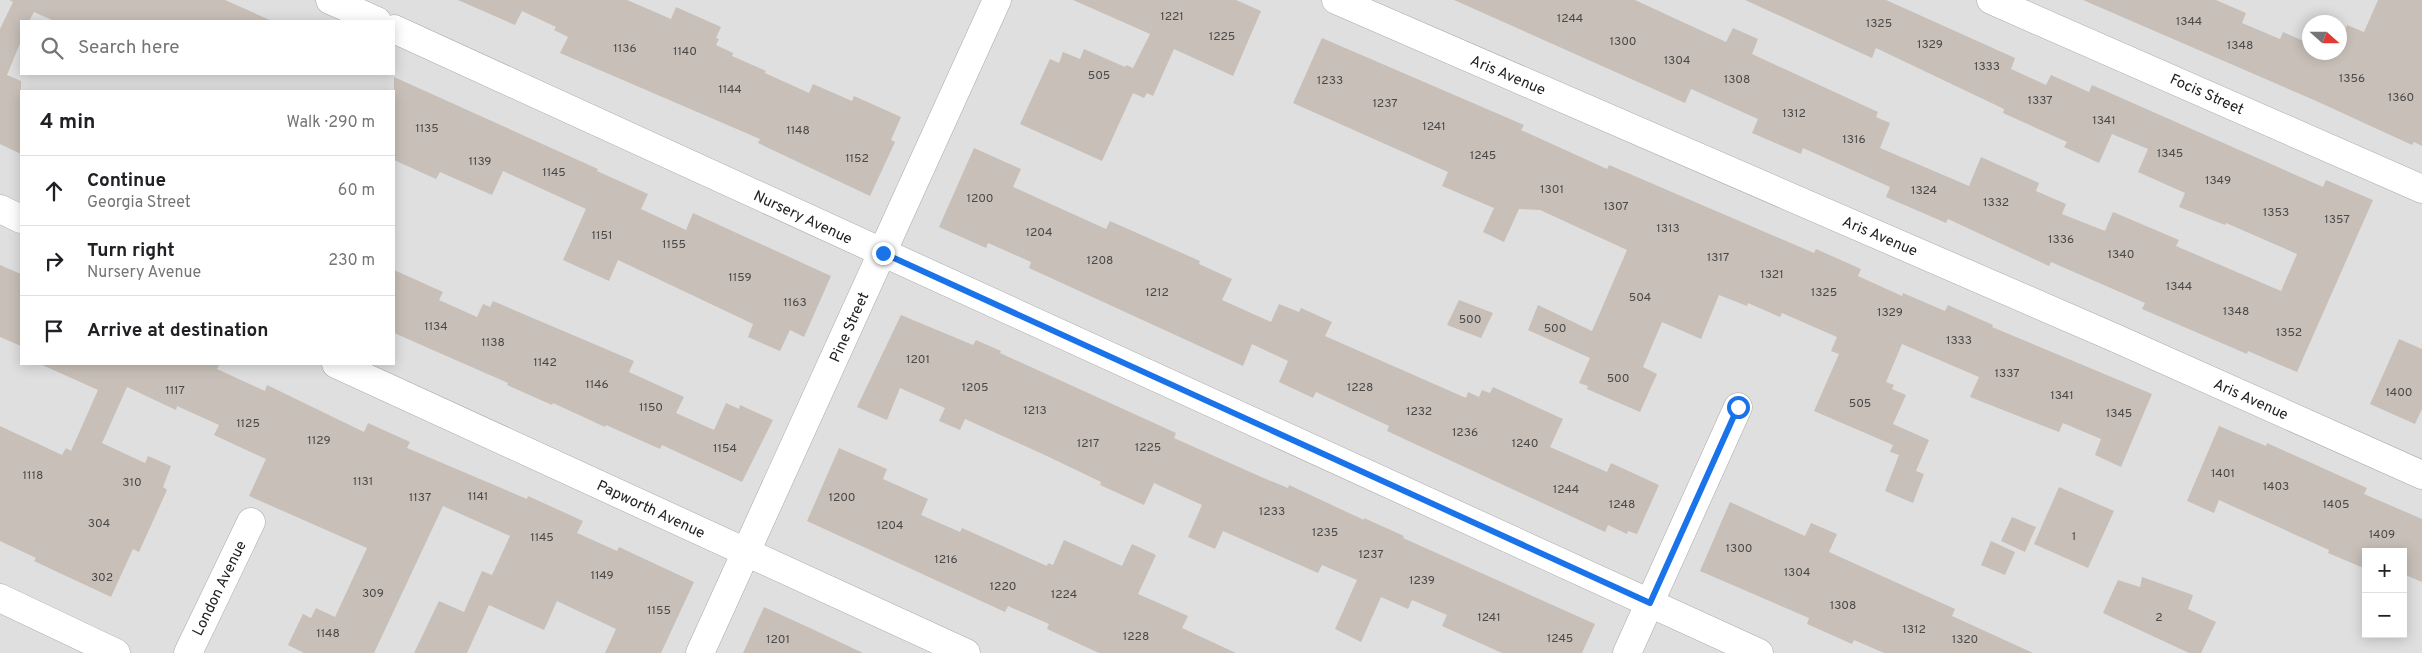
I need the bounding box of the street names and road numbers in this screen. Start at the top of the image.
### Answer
street label: Aris Avenue [1467,52,1548,101]
street label: Focis Street [2166,71,2246,120]
street label: Nursery Avenue [750,187,855,250]
street label: Aris Avenue [1839,213,1920,262]
street label: Pine Street [826,290,874,366]
street label: Aris Avenue [2210,375,2291,425]
street label: Papworth Avenue [593,477,708,544]
street label: London Avenue [189,538,252,639]

